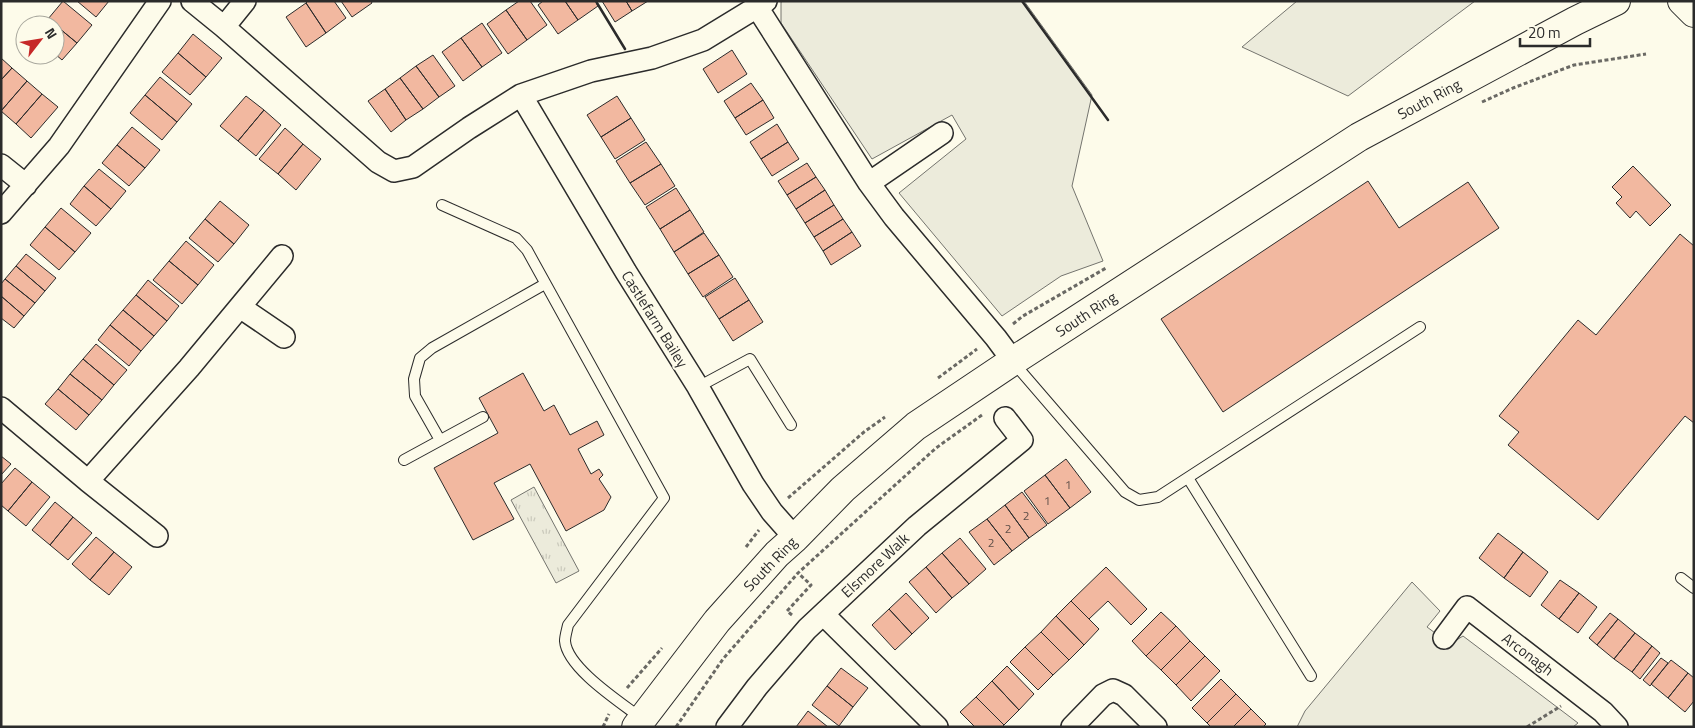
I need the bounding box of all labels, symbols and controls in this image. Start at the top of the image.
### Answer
north arrow [15,15,65,65]
scale bar [1520,15,1590,47]
text: 20 m [1528,21,1561,44]
text: N [40,23,63,43]
street label: South Ring [1393,73,1465,125]
street label: Castlefarm Bailey [616,266,694,372]
street label: South Ring [1051,285,1121,342]
house number: 1 [1065,475,1071,494]
house number: 1 [1044,491,1050,510]
house number: 2 [1023,506,1029,525]
house number: 2 [1005,519,1011,538]
street label: Elsmore Walk [836,527,914,603]
street label: South Ring [738,531,802,597]
house number: 2 [988,533,994,552]
street label: Arconagh [1497,627,1559,681]

